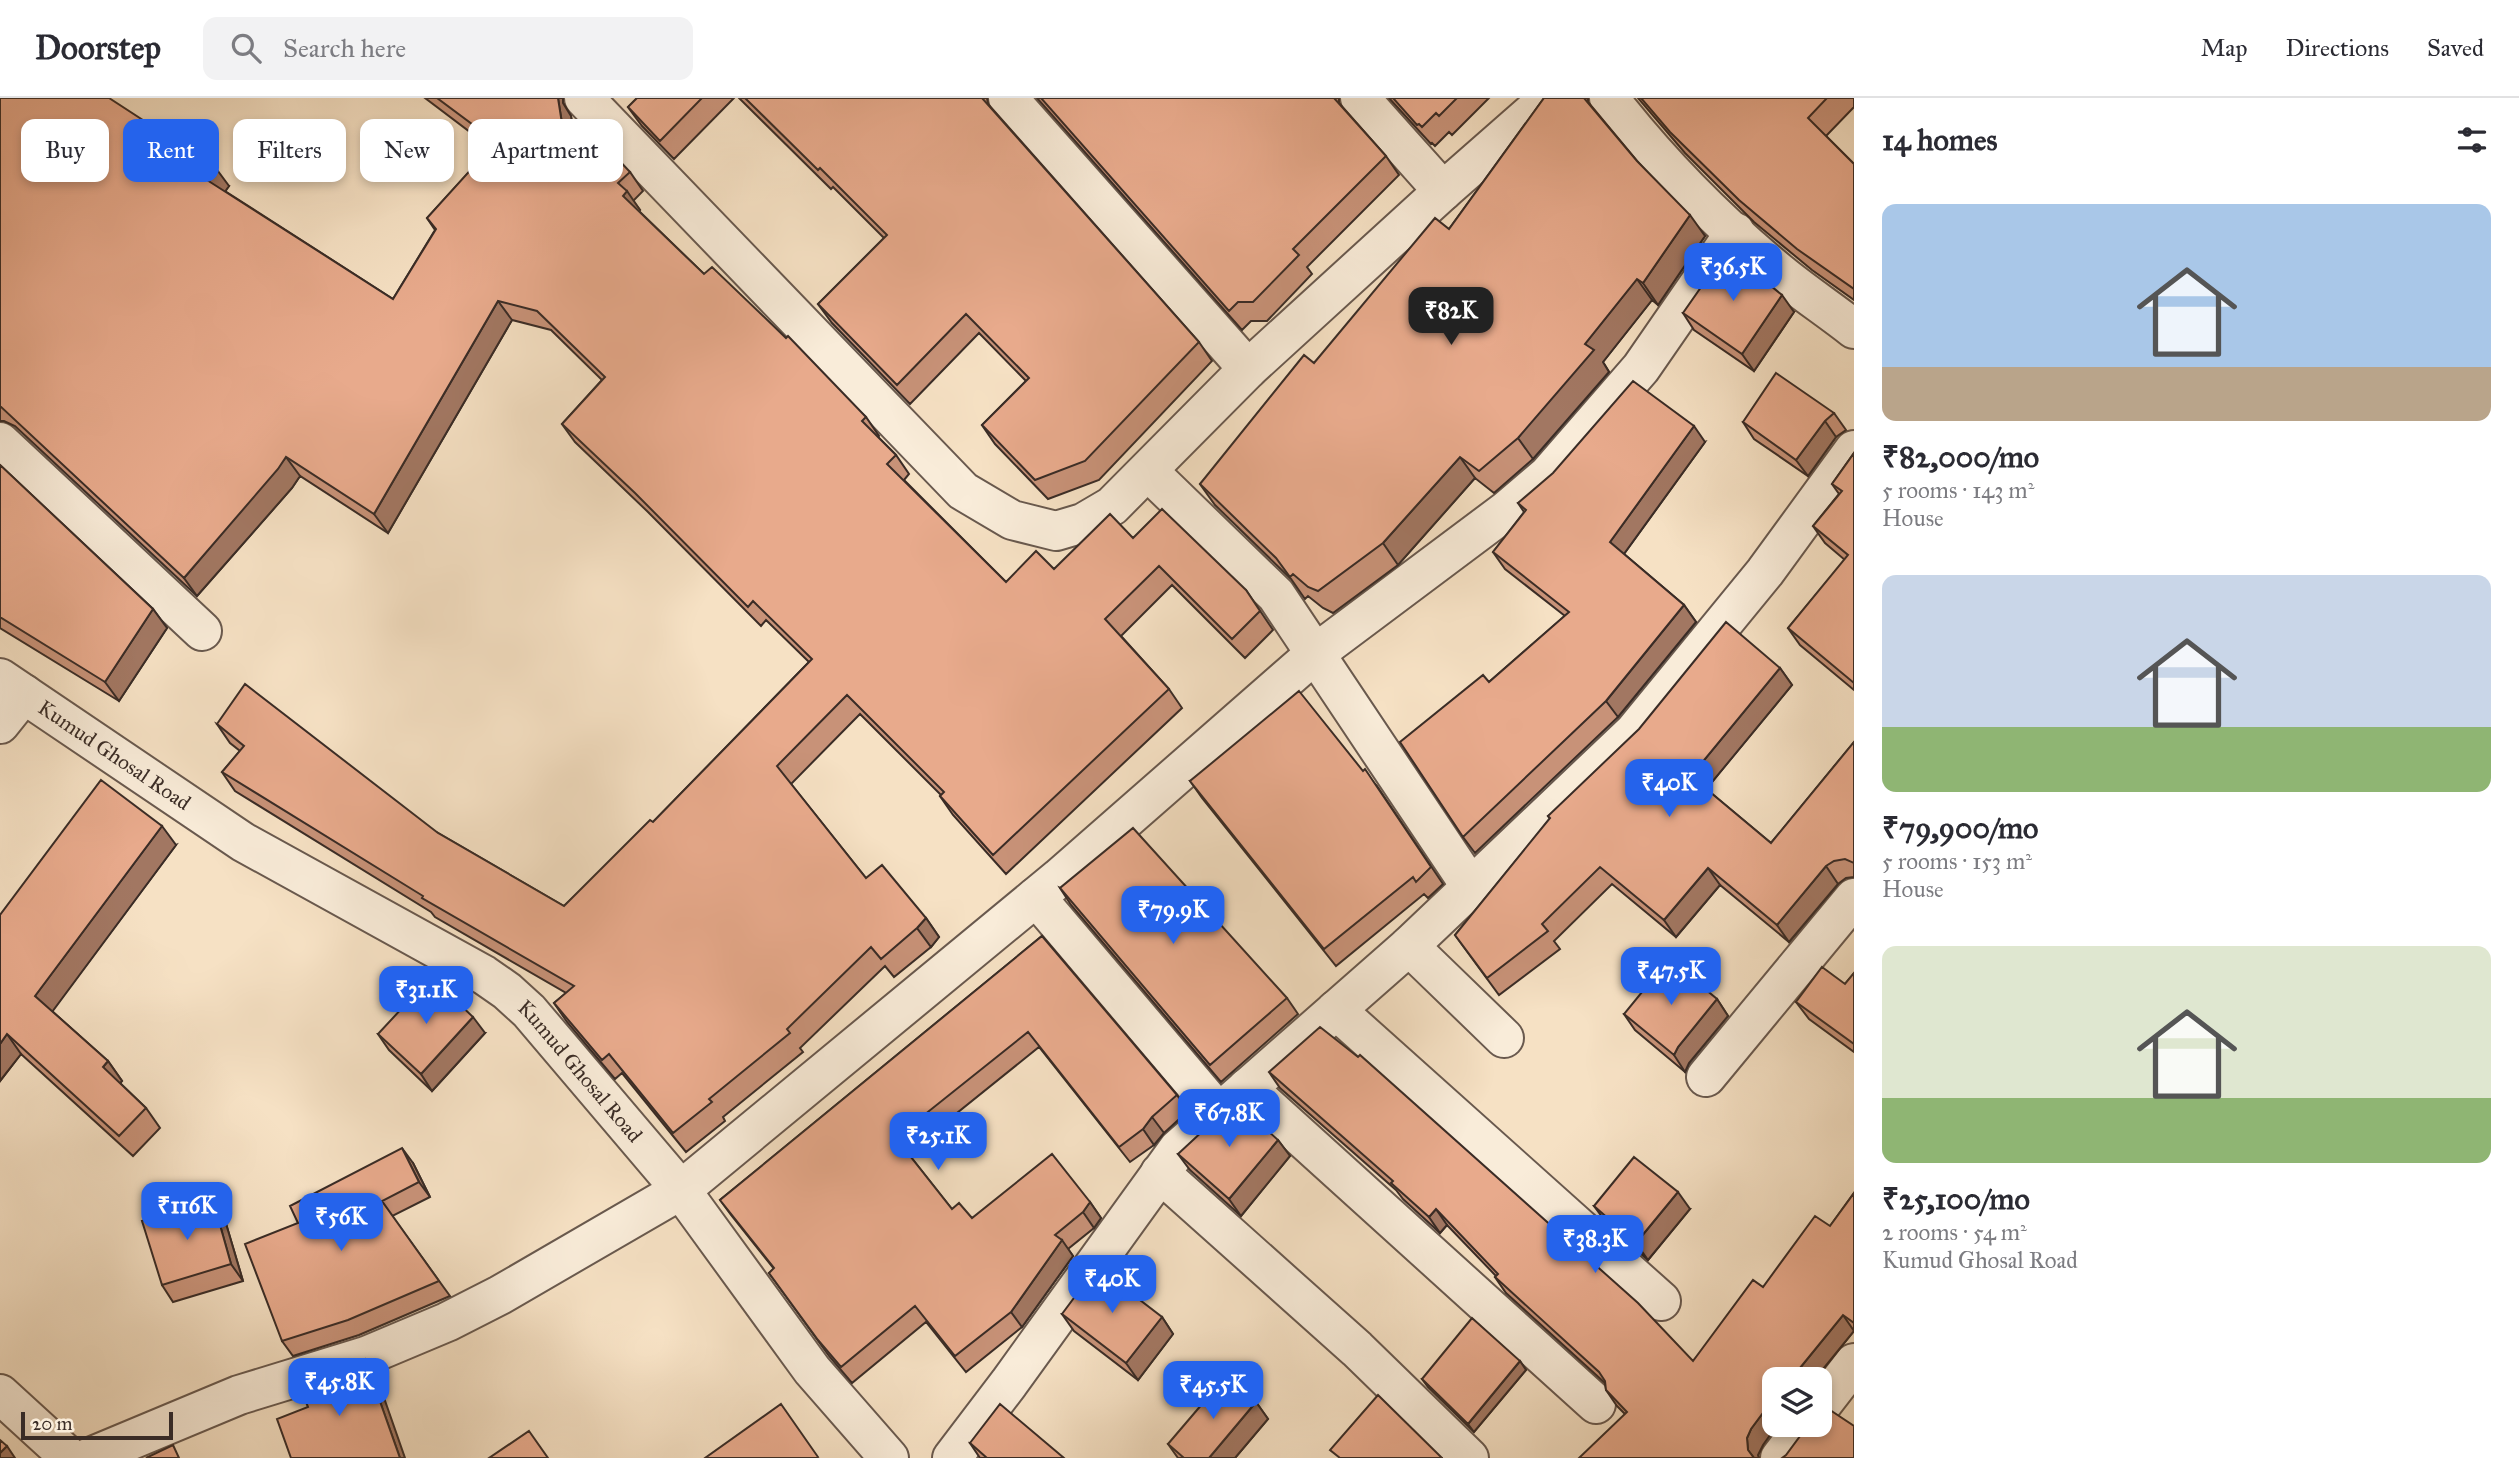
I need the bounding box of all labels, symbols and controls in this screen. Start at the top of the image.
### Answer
search box [203,17,693,80]
text: Doorstep [35,28,161,68]
icon: search [227,29,265,67]
text: Search here [283,32,406,64]
text: Map [2201,33,2248,63]
text: Directions [2286,33,2389,63]
text: Saved [2427,33,2484,63]
chip: Buy [21,119,109,182]
chip: Rent [123,119,219,182]
chip: Filters [233,119,346,182]
chip: New [360,119,454,182]
chip: Apartment [468,119,623,182]
icon: filters [2453,121,2491,159]
text: 14 homes [1882,122,1997,158]
pin: ₹36.5K [1676,244,1790,303]
icon: home [2124,249,2250,375]
text: ₹36.5K [1700,252,1766,280]
pin: ₹82K [1410,288,1492,347]
text: ₹82K [1424,296,1478,324]
text: ₹82,000/mo [1882,439,2039,475]
text: 5 rooms · 143 m² [1882,476,2034,504]
text: House [1882,504,1944,532]
icon: home [2124,620,2250,746]
street label: Kumud Ghosal Road [33,694,196,816]
pin: ₹40K [1628,760,1710,819]
text: ₹40K [1641,768,1697,796]
text: ₹79,900/mo [1882,810,2038,846]
text: 5 rooms · 153 m² [1882,847,2032,875]
text: House [1882,875,1944,903]
pin: ₹79.9K [1116,886,1230,946]
text: ₹79.9K [1137,895,1209,923]
pin: ₹47.5K [1614,948,1728,1007]
text: ₹47.5K [1637,956,1705,984]
pin: ₹31.1K [369,967,483,1026]
text: ₹31.1K [395,975,457,1003]
icon: home [2124,991,2250,1117]
street label: Kumud Ghosal Road [512,994,648,1148]
pin: ₹67.8K [1172,1090,1286,1149]
text: ₹67.8K [1194,1098,1264,1126]
pin: ₹25.1K [881,1112,995,1172]
text: ₹25.1K [906,1121,970,1149]
text: ₹25,100/mo [1882,1181,2030,1217]
pin: ₹116K [138,1182,236,1242]
text: ₹116K [157,1191,217,1219]
pin: ₹56K [300,1194,382,1253]
text: ₹56K [315,1202,367,1230]
pin: ₹38.3K [1538,1216,1652,1275]
text: 2 rooms · 54 m² [1882,1218,2027,1246]
text: ₹38.3K [1563,1224,1627,1252]
text: Kumud Ghosal Road [1882,1246,2078,1274]
pin: ₹40K [1071,1256,1153,1315]
text: ₹40K [1084,1264,1140,1292]
pin: ₹45.8K [282,1358,396,1418]
pin: ₹45.5K [1156,1362,1270,1421]
text: ₹45.8K [304,1367,374,1395]
map controls [1762,1367,1832,1437]
button: layers [1762,1367,1832,1437]
text: ₹45.5K [1179,1370,1247,1398]
scale bar [21,1409,173,1441]
text: 20 m [32,1412,73,1435]

